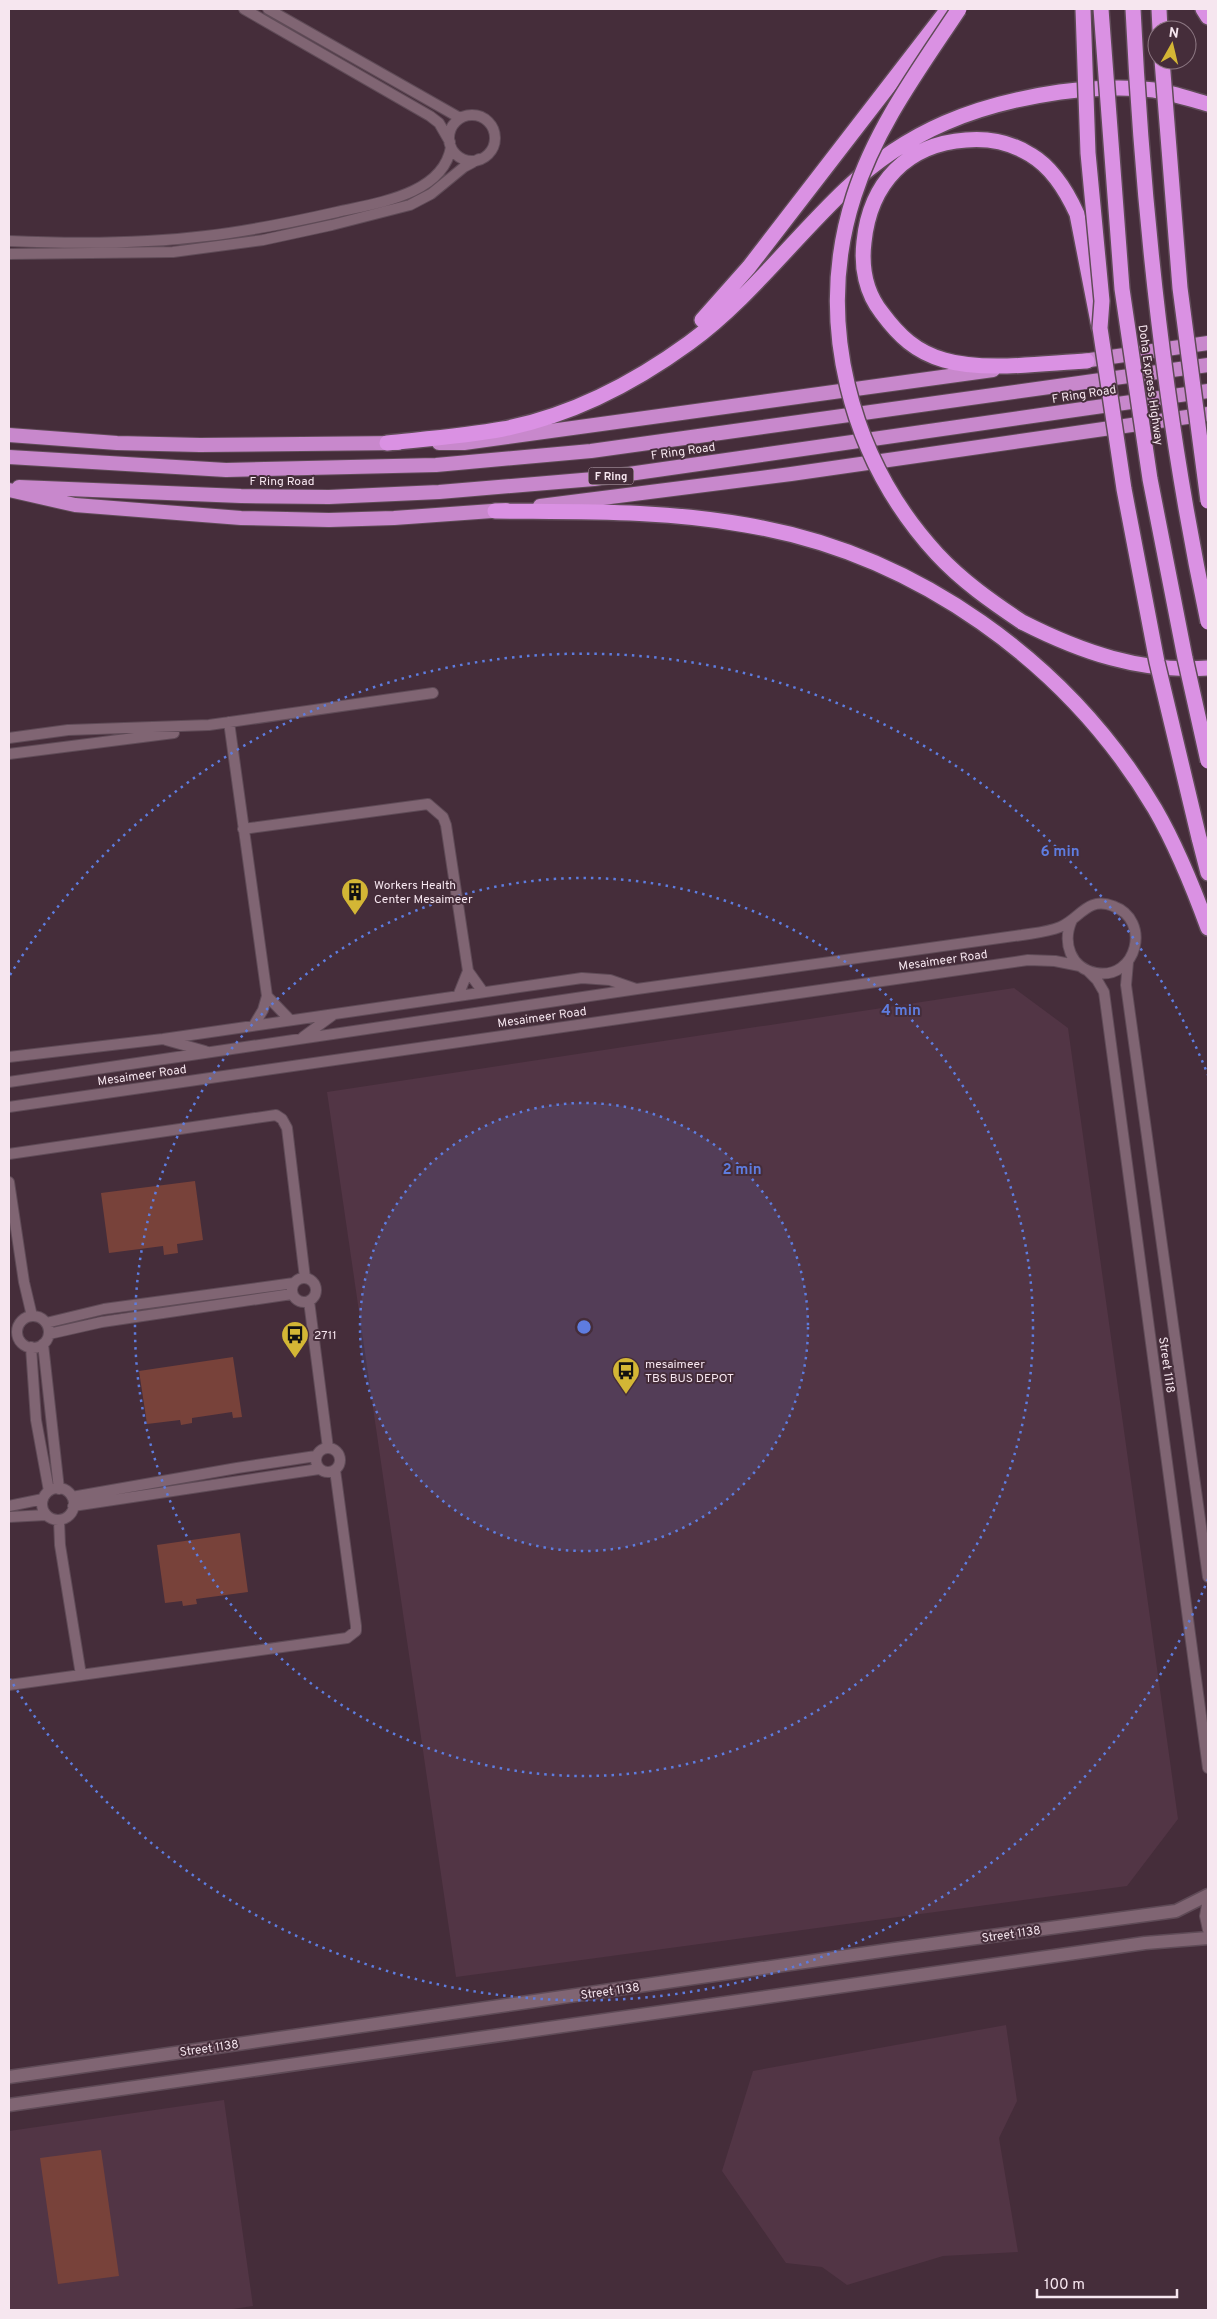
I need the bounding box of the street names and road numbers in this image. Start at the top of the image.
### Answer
street label: Doha Express Highway [1134,324,1166,446]
street label: F Ring Road [1051,382,1117,408]
street label: F Ring Road [650,440,716,464]
road number: F Ring [588,468,634,484]
street label: F Ring Road [250,474,314,490]
street label: Mesaimeer Road [898,947,989,975]
street label: Mesaimeer Road [497,1004,588,1032]
street label: Mesaimeer Road [97,1062,188,1090]
street label: Street 1118 [1154,1336,1178,1394]
street label: Street 1138 [981,1923,1042,1947]
street label: Street 1138 [580,1980,641,2004]
street label: Street 1138 [179,2037,240,2061]

